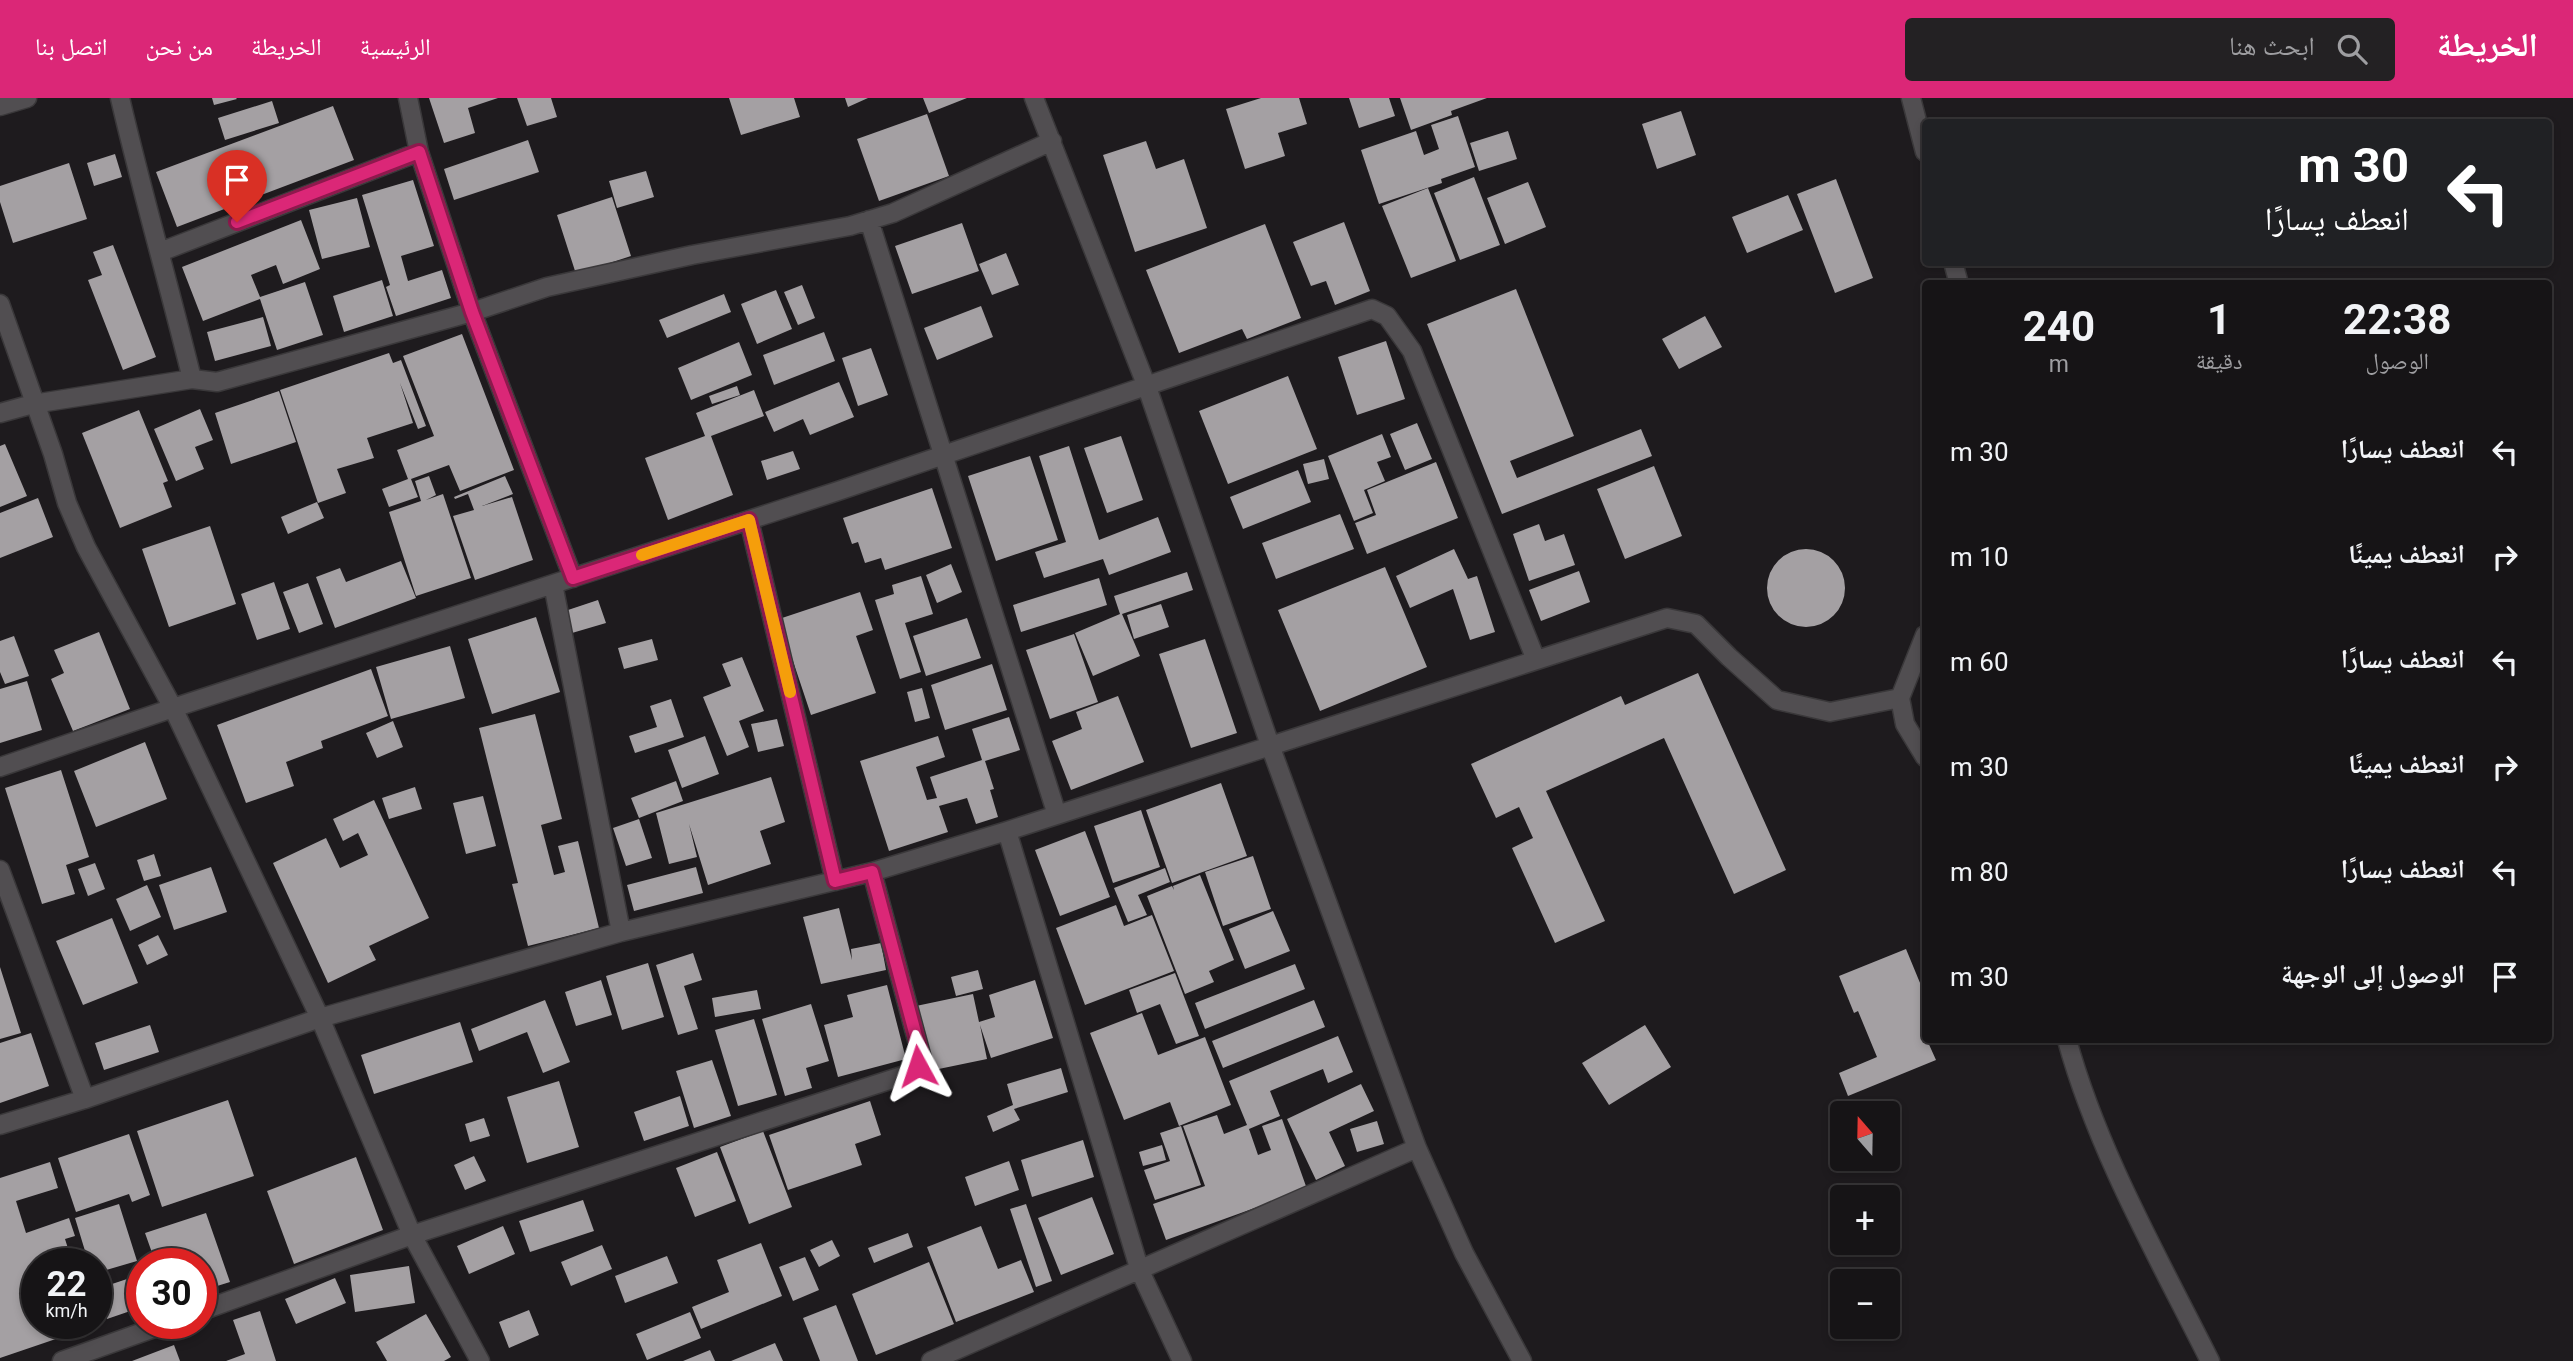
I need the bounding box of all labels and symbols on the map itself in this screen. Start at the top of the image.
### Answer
pin [207,150,267,222]
position arrow [881,1029,955,1103]
north arrow [1830,1101,1900,1171]
speed limit sign: 30 [126,1248,217,1339]

